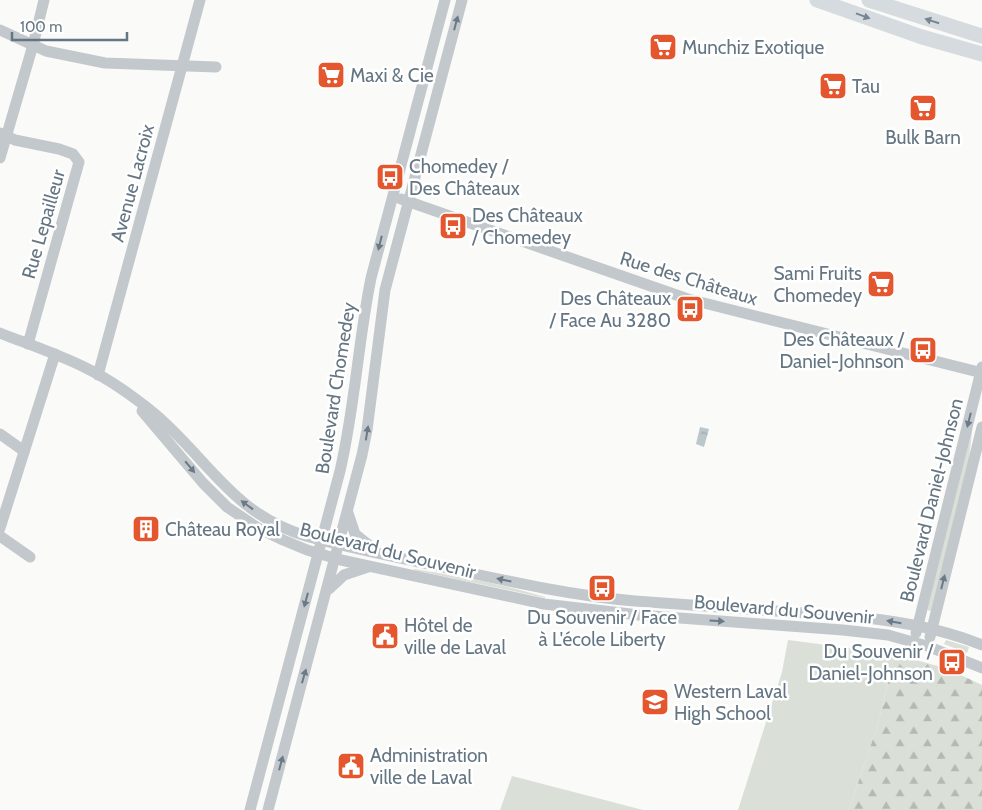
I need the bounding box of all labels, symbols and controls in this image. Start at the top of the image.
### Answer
scale bar [12,10,128,42]
one-way arrow [855,13,870,20]
one-way arrow [452,16,460,31]
one-way arrow [925,17,940,24]
text: 100 m [20,18,62,36]
supermarket icon: Munchiz Exotique [648,32,678,62]
place label: Munchiz Exotique [682,36,824,59]
supermarket icon: Maxi & Cie [316,60,346,90]
place label: Maxi & Cie [350,64,434,87]
supermarket icon: Tau [818,71,848,101]
place label: Tau [852,75,880,98]
supermarket icon: Bulk Barn [908,93,938,123]
street label: Avenue Lacroix [106,122,159,245]
place label: Bulk Barn [885,126,961,149]
place label: Chomedey / Des Châteaux [409,155,520,200]
bus stop icon: Chomedey / Des Châteaux [375,162,405,192]
street label: Rue Lepailleur [17,167,70,281]
place label: Des Châteaux / Chomedey [471,204,583,249]
bus stop icon: Des Châteaux / Chomedey [438,211,468,241]
one-way arrow [376,236,384,251]
street label: Rue des Châteaux [617,247,760,310]
place label: Sami Fruits Chomedey [773,262,862,307]
supermarket icon: Sami Fruits Chomedey [866,269,896,299]
place label: Des Châteaux / Face Au 3280 [548,287,671,332]
bus stop icon: Des Châteaux / Face Au 3280 [675,294,705,324]
street label: Boulevard Chomedey [311,300,360,475]
place label: Des Châteaux / Daniel-Johnson [779,328,905,373]
bus stop icon: Des Châteaux / Daniel-Johnson [908,335,938,365]
street label: Boulevard Daniel-Johnson [895,396,968,604]
one-way arrow [965,413,973,428]
one-way arrow [363,425,371,441]
one-way arrow [184,460,195,473]
one-way arrow [240,500,254,510]
building icon: Château Royal [131,514,161,544]
street label: Boulevard du Souvenir [297,517,478,583]
place label: Château Royal [165,518,280,541]
bus stop icon: Du Souvenir / Face à L'école Liberty [587,573,617,603]
one-way arrow [939,575,947,590]
one-way arrow [496,576,512,584]
street label: Boulevard du Souvenir [693,590,875,629]
one-way arrow [302,593,310,608]
place label: Du Souvenir / Face à L'école Liberty [527,606,677,651]
place label: Hôtel de ville de Laval [404,614,506,659]
one-way arrow [709,617,725,625]
one-way arrow [885,617,901,625]
public building icon: Hôtel de ville de Laval [370,621,400,651]
place label: Du Souvenir / Daniel-Johnson [808,640,934,685]
bus stop icon: Du Souvenir / Daniel-Johnson [937,647,967,677]
one-way arrow [301,669,309,684]
place label: Western Laval High School [674,680,787,725]
school or university icon: Western Laval High School [640,687,670,717]
place label: Administration ville de Laval [370,744,488,789]
public building icon: Administration ville de Laval [336,751,366,781]
one-way arrow [277,755,285,770]

